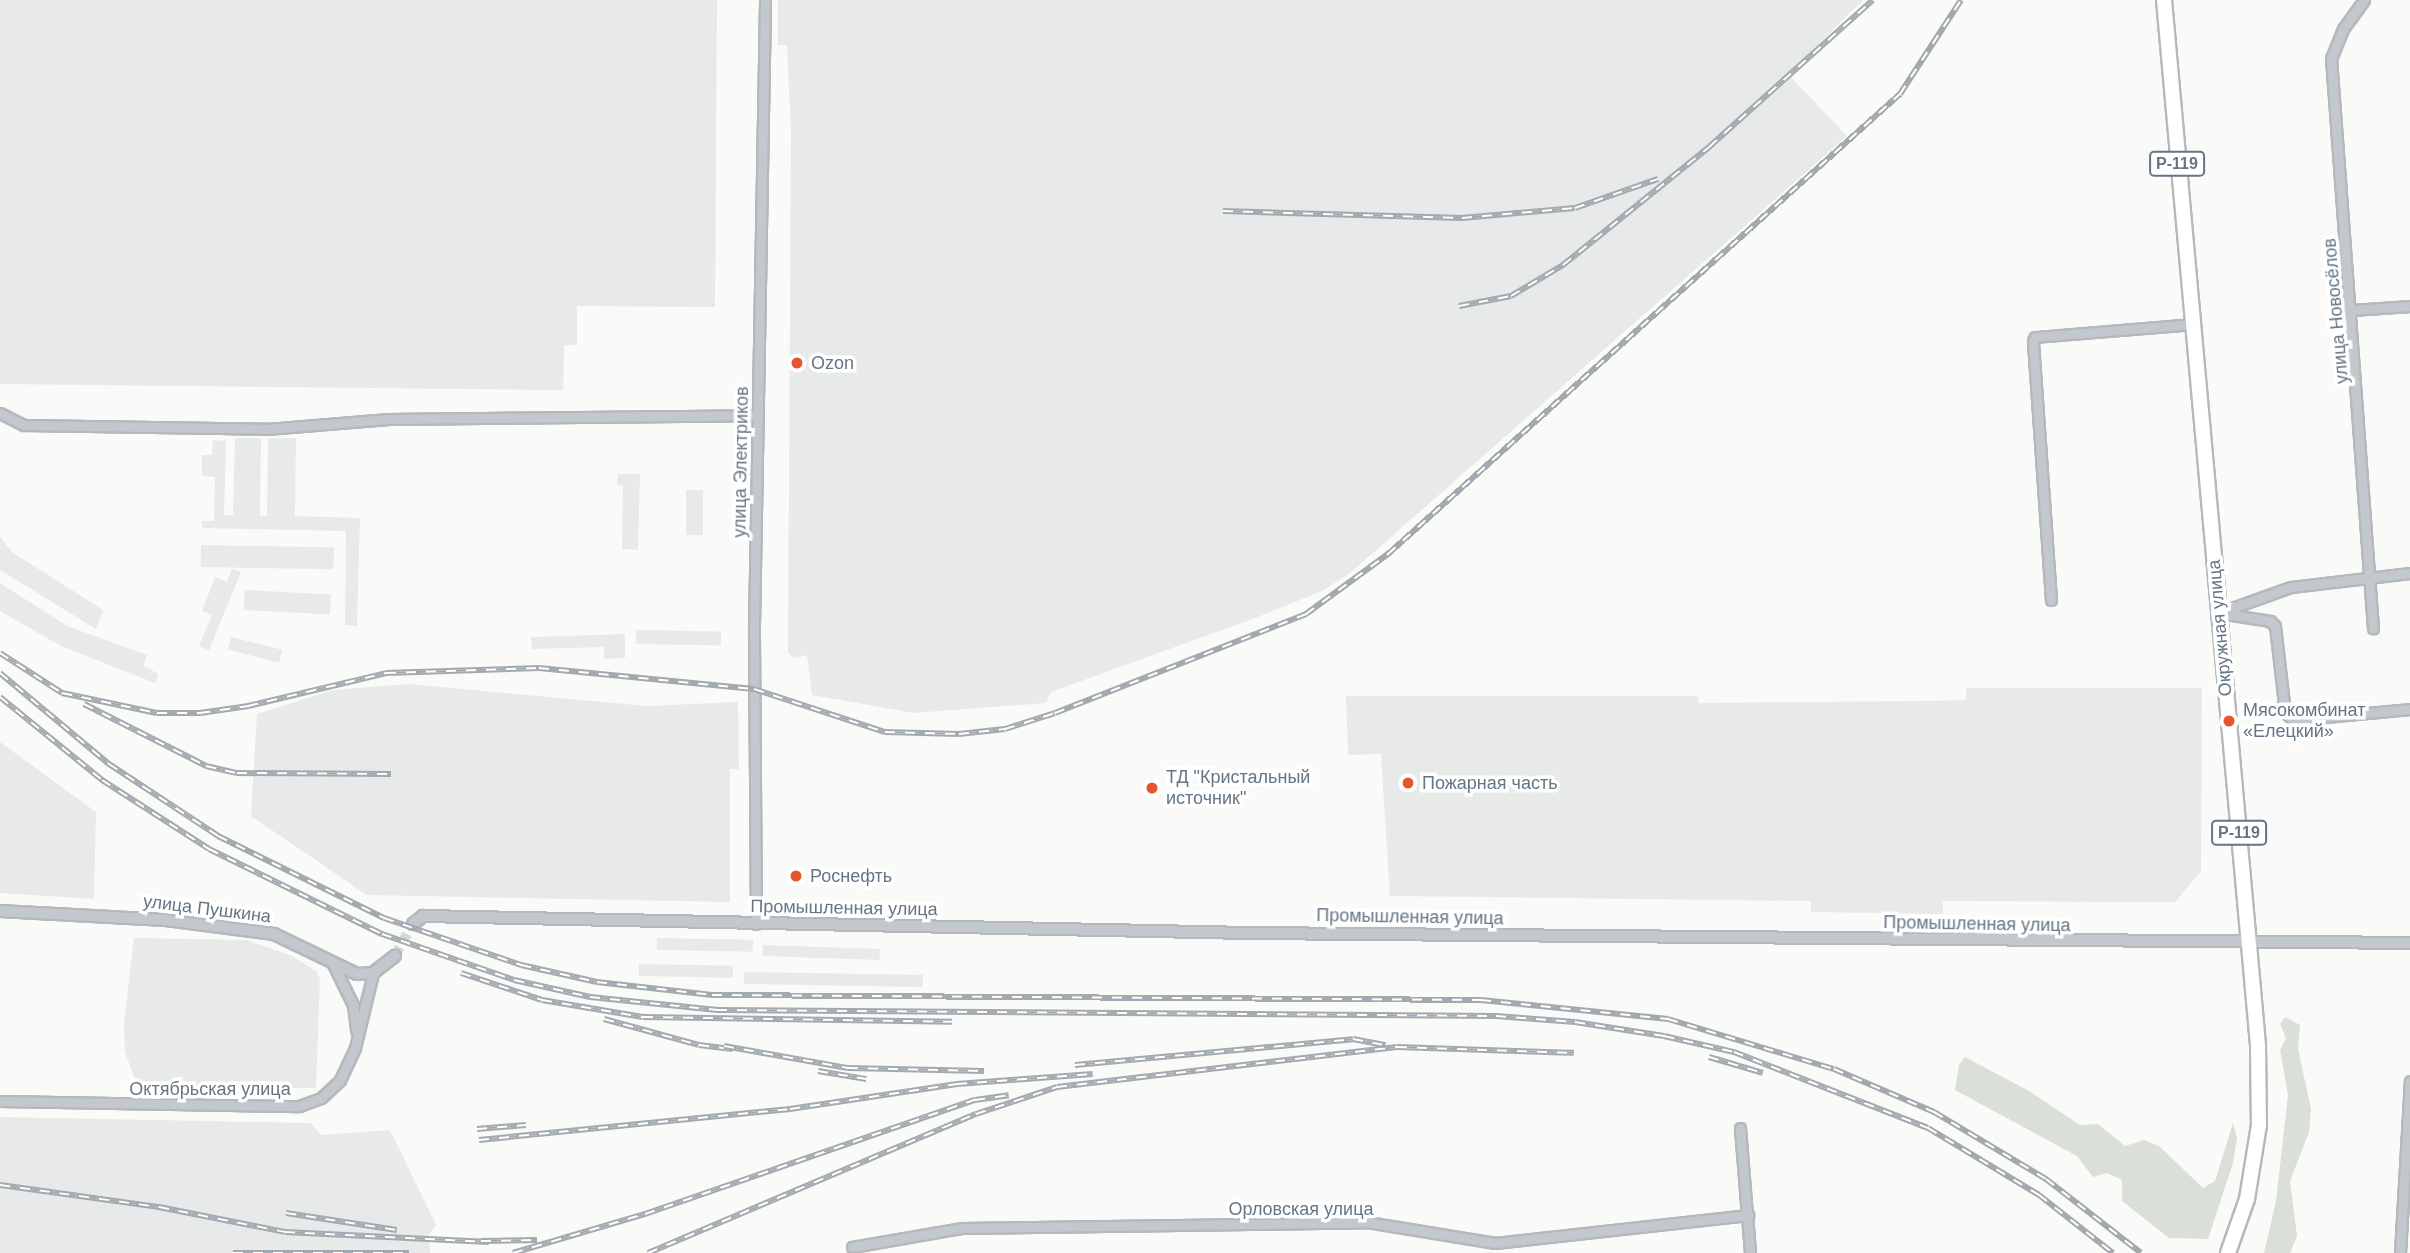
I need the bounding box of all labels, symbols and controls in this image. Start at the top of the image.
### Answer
road number: Р-119 [2149,152,2205,176]
street label: улица Новосёлов [2319,237,2353,385]
place label: Ozon [811,352,854,374]
marker: Ozon [789,355,805,371]
street label: улица Электриков [729,386,753,538]
street label: Окружная улица [2203,559,2237,697]
place label: Мясокомбинат «Елецкий» [2243,700,2365,742]
marker: Мясокомбинат «Елецкий» [2221,713,2237,729]
place label: ТД "Кристальный источник" [1166,767,1310,810]
place label: Пожарная часть [1422,772,1558,794]
marker: Пожарная часть [1400,775,1416,791]
marker: ТД "Кристальный источник" [1144,780,1160,796]
road number: Р-119 [2211,820,2267,846]
place label: Роснефть [810,865,892,887]
marker: Роснефть [788,868,804,884]
street label: улица Пушкина [142,890,272,928]
street label: Промышленная улица [750,896,938,920]
street label: Промышленная улица [1316,905,1504,929]
street label: Промышленная улица [1883,912,2071,936]
street label: Октябрьская улица [129,1078,291,1100]
street label: Орловская улица [1229,1198,1373,1220]

